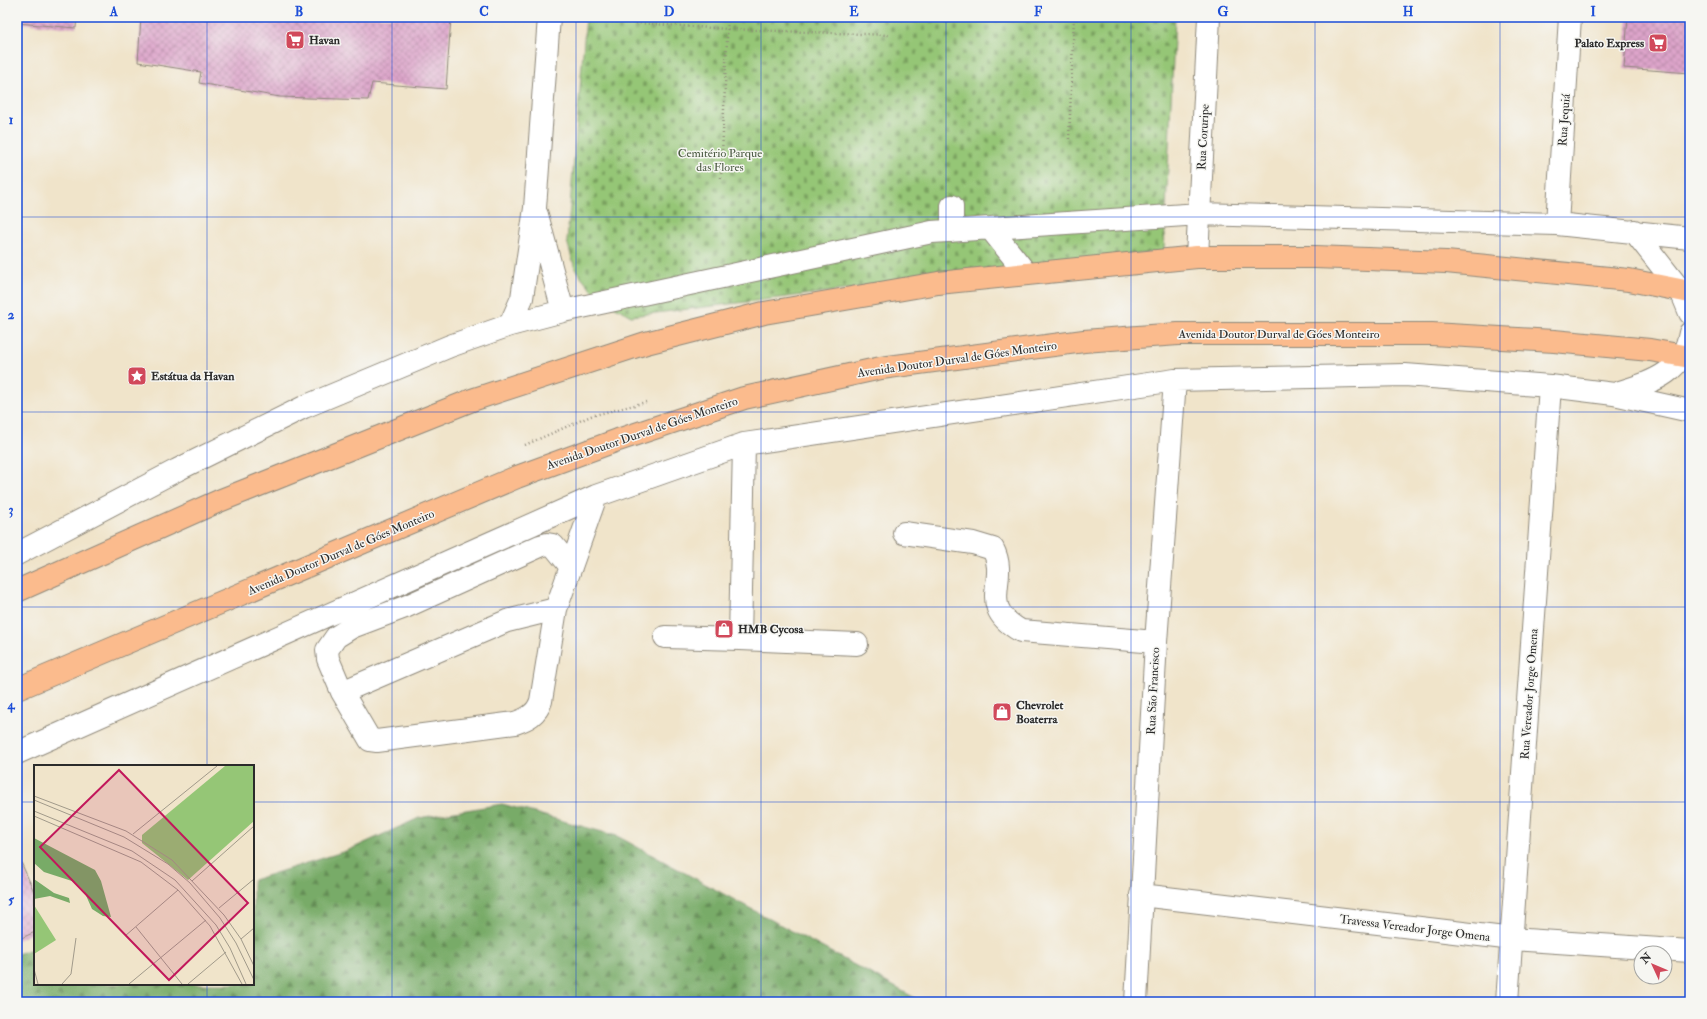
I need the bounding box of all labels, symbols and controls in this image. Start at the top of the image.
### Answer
text: A [109,4,119,20]
text: B [295,4,303,20]
text: C [479,4,489,20]
text: D [664,4,675,20]
text: E [849,4,859,20]
text: F [1034,4,1043,20]
text: G [1218,4,1229,20]
text: H [1403,4,1414,20]
text: I [1590,4,1596,20]
supermarket icon: Havan [284,29,306,51]
supermarket icon: Palato Express [1647,32,1669,54]
place label: Havan [309,33,341,48]
place label: Palato Express [1575,36,1644,51]
street label: Rua Jequiá [1555,92,1574,147]
street label: Rua Coruripe [1194,104,1213,170]
text: 1 [9,112,14,128]
park label: Cemitério Parque das Flores [678,146,762,175]
text: 2 [8,307,15,323]
street label: Avenida Doutor Durval de Góes Monteiro [1177,327,1380,342]
street label: Avenida Doutor Durval de Góes Monteiro [855,338,1058,381]
place icon: Estátua da Havan [126,365,148,387]
place label: Estátua da Havan [151,369,235,384]
street label: Avenida Doutor Durval de Góes Monteiro [544,394,740,474]
text: 3 [9,502,14,518]
street label: Avenida Doutor Durval de Góes Monteiro [245,506,437,599]
shop icon: HMB Cycosa [713,618,735,640]
place label: HMB Cycosa [738,622,804,637]
street label: Rua Vereador Jorge Omena [1517,627,1542,760]
street label: Rua São Francisco [1144,647,1163,735]
text: 4 [6,697,15,713]
place label: Chevrolet Boaterra [1016,698,1063,727]
shop icon: Chevrolet Boaterra [991,701,1013,723]
inset map [34,765,254,985]
text: 5 [8,892,14,908]
street label: Travessa Vereador Jorge Omena [1339,912,1492,945]
north arrow [1633,945,1673,985]
text: N [1637,950,1655,967]

